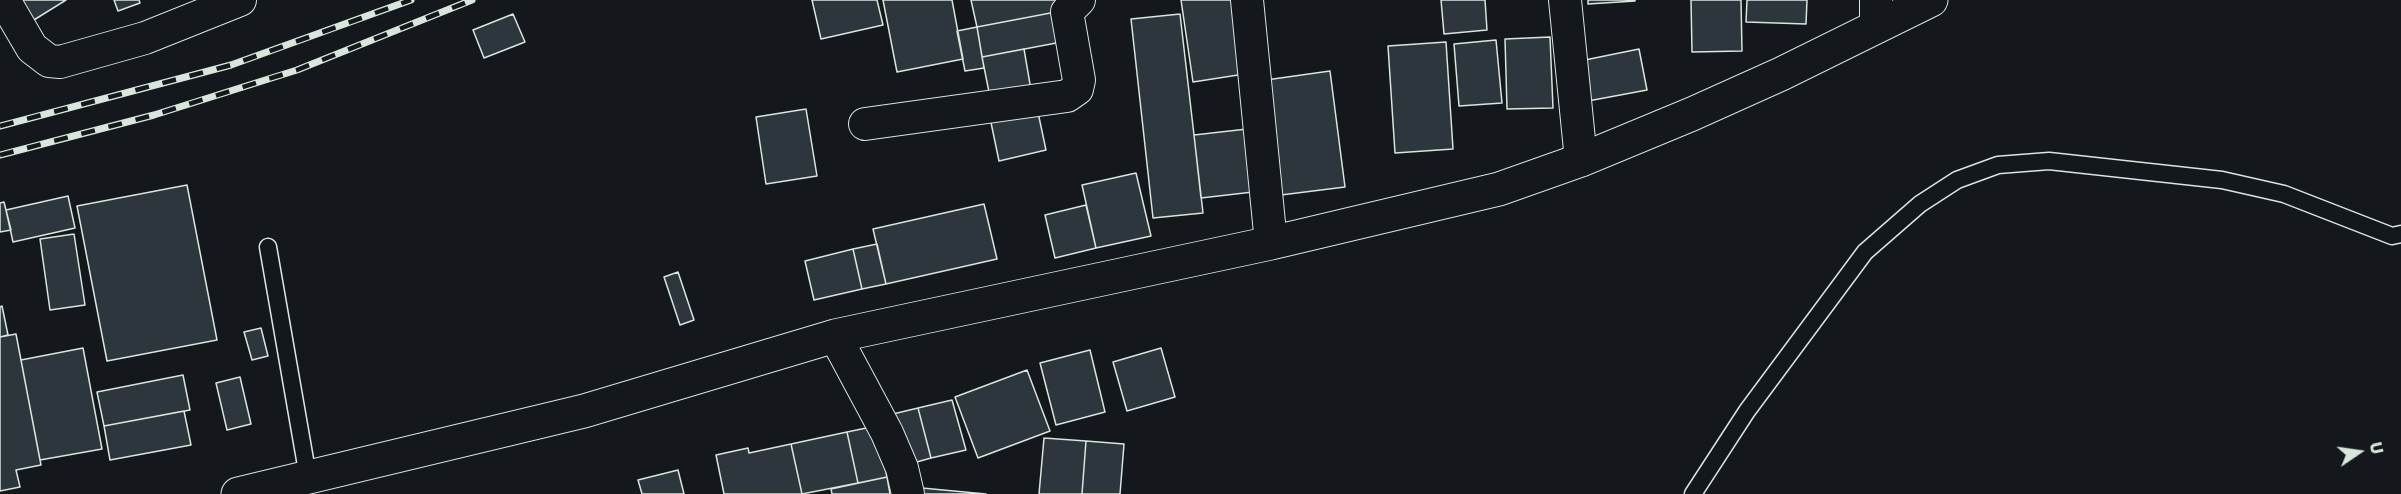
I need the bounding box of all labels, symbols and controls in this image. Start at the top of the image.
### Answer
north arrow [2329,422,2389,482]
text: U [2365,440,2388,456]

